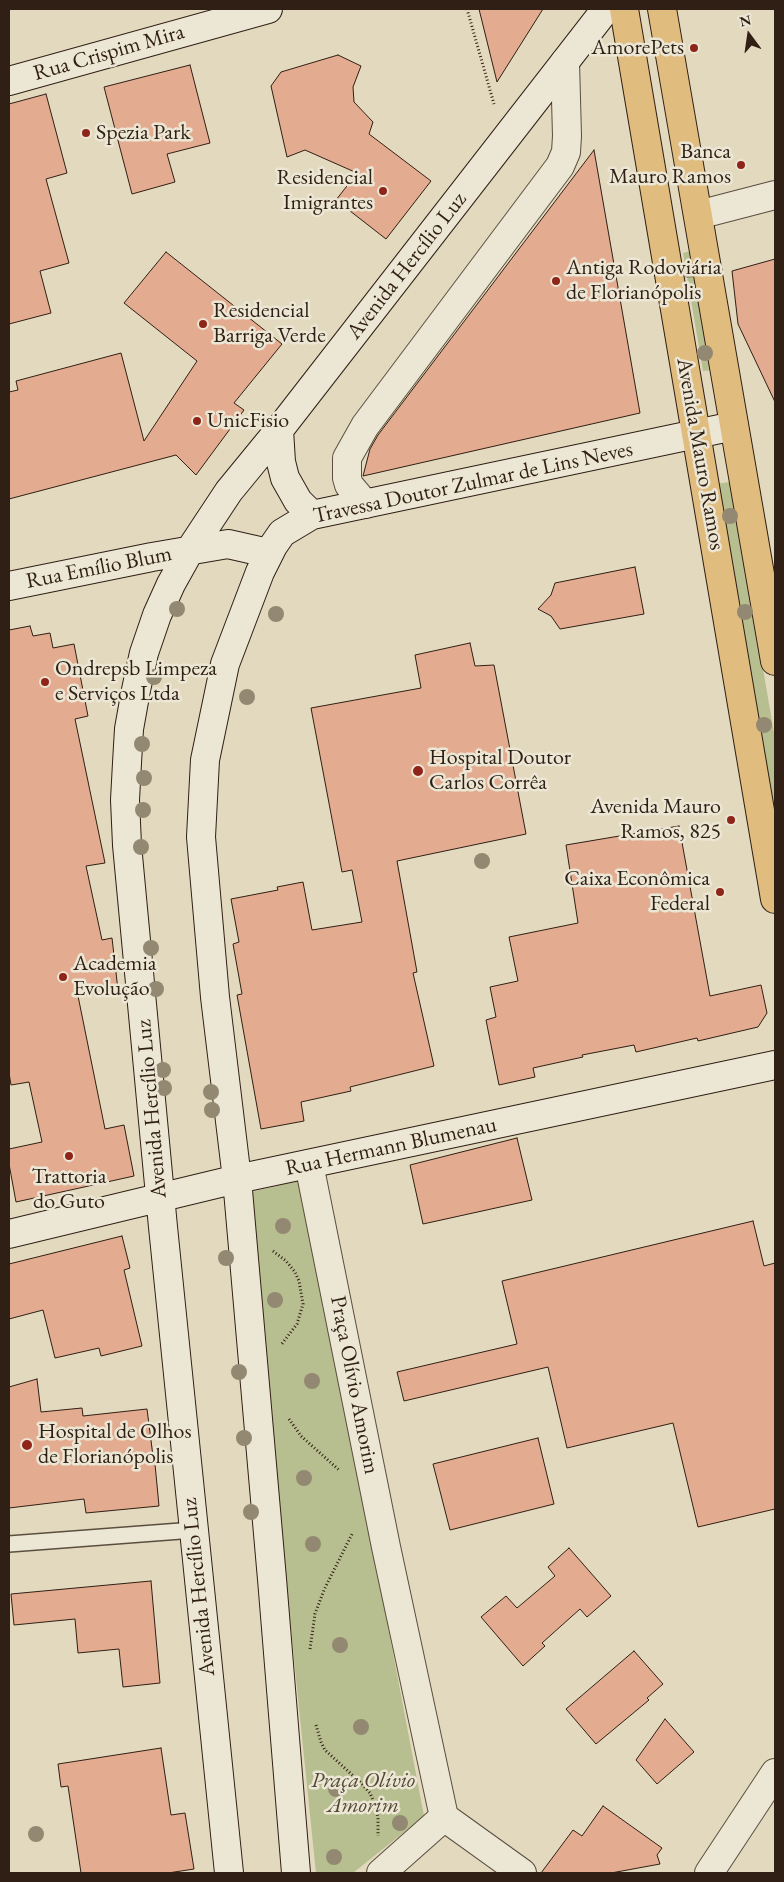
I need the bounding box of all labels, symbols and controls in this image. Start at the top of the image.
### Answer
north arrow [724,10,774,60]
text: N [738,10,753,31]
street label: Rua Crispim Mira [31,19,187,87]
place label: AmorePets [591,35,684,61]
marker: AmorePets [688,42,700,54]
place label: Spezia Park [96,120,191,146]
marker: Spezia Park [80,127,92,139]
place label: Banca Mauro Ramos [609,139,731,190]
marker: Banca Mauro Ramos [735,159,747,171]
place label: Residencial Imigrantes [277,165,373,216]
marker: Residencial Imigrantes [377,185,389,197]
street label: Avenida Hercílio Luz [341,187,473,345]
place label: Antiga Rodoviária de Florianópolis [566,255,721,306]
marker: Antiga Rodoviária de Florianópolis [550,275,562,287]
place label: Residencial Barriga Verde [213,298,326,350]
marker: Residencial Barriga Verde [197,318,209,330]
street label: Avenida Mauro Ramos [670,356,730,552]
place label: UnicFisio [207,408,289,434]
marker: UnicFisio [191,415,203,427]
street label: Travessa Doutor Zulmar de Lins Neves [311,436,635,530]
street label: Rua Emílio Blum [24,541,174,595]
place label: Ondrepsb Limpeza e Serviços Ltda [55,656,217,708]
marker: Ondrepsb Limpeza e Serviços Ltda [39,676,51,688]
place label: Hospital Doutor Carlos Corrêa [429,745,571,796]
marker: Hospital Doutor Carlos Corrêa [411,764,425,778]
place label: Avenida Mauro Ramos, 825 [590,794,721,846]
marker: Avenida Mauro Ramos, 825 [725,814,737,826]
place label: Caixa Econômica Federal [564,866,710,918]
marker: Caixa Econômica Federal [714,886,726,898]
place label: Academia Evolução [73,951,157,1002]
marker: Academia Evolução [57,971,69,983]
street label: Avenida Hercílio Luz [131,1018,173,1200]
street label: Rua Hermann Blumenau [283,1112,499,1182]
marker: Trattoria do Guto [63,1150,75,1162]
place label: Trattoria do Guto [32,1164,106,1216]
street label: Praça Olívio Amorim [324,1294,384,1476]
place label: Hospital de Olhos de Florianópolis [38,1419,191,1470]
marker: Hospital de Olhos de Florianópolis [20,1438,34,1452]
street label: Avenida Hercílio Luz [176,1496,222,1678]
park label: Praça Olívio Amorim [311,1768,415,1820]

